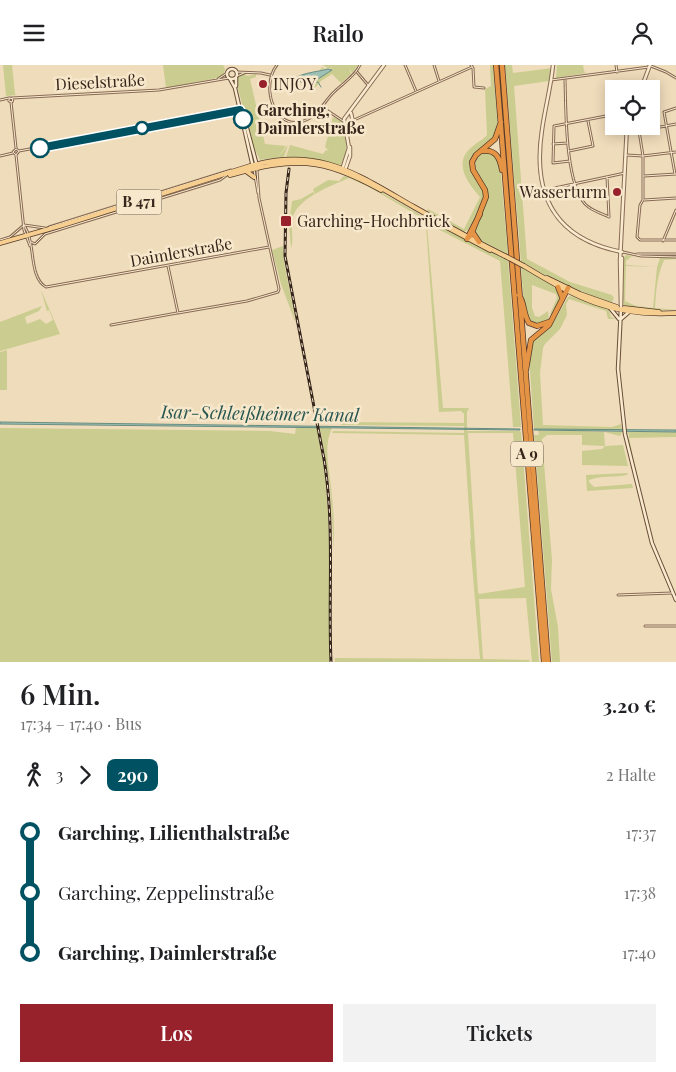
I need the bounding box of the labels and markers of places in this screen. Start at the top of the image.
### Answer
place label: INJOY [273,73,316,94]
marker: INJOY [257,78,269,90]
place label: Garching, Daimlerstraße [257,99,365,138]
marker: Garching, Daimlerstraße [233,109,253,129]
unlabelled marker [135,121,149,135]
unlabelled marker [30,138,50,158]
place label: Wasserturm [519,181,607,202]
marker: Wasserturm [611,186,623,198]
place label: Garching-Hochbrück [297,210,450,231]
marker: Garching-Hochbrück [279,214,293,228]

